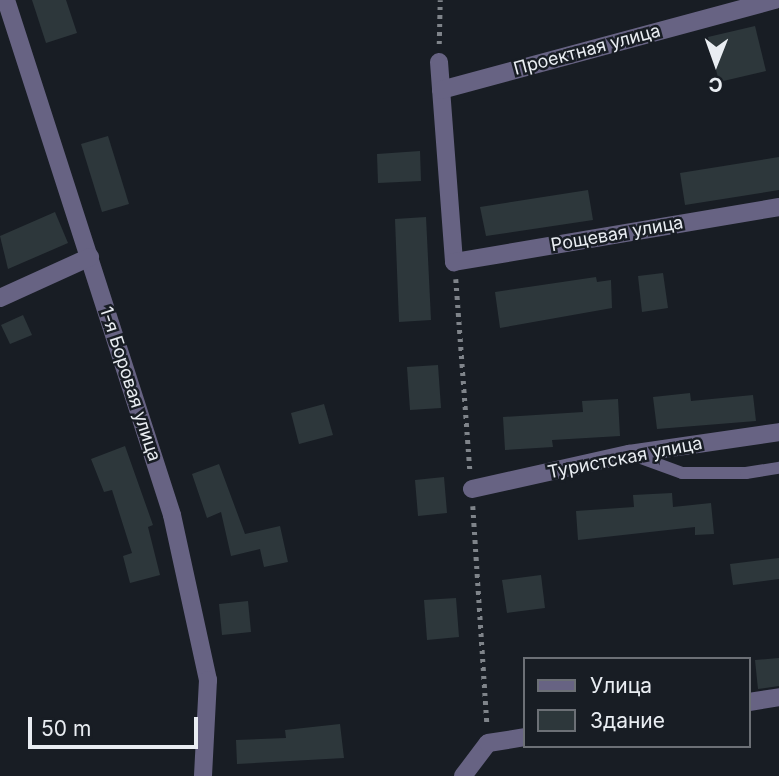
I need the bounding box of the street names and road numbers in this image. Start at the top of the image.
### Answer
street label: Проектная улица [511,20,663,80]
street label: Рощевая улица [549,212,685,256]
street label: 1-я Боровая улица [95,304,165,464]
street label: Туристская улица [546,432,704,484]

